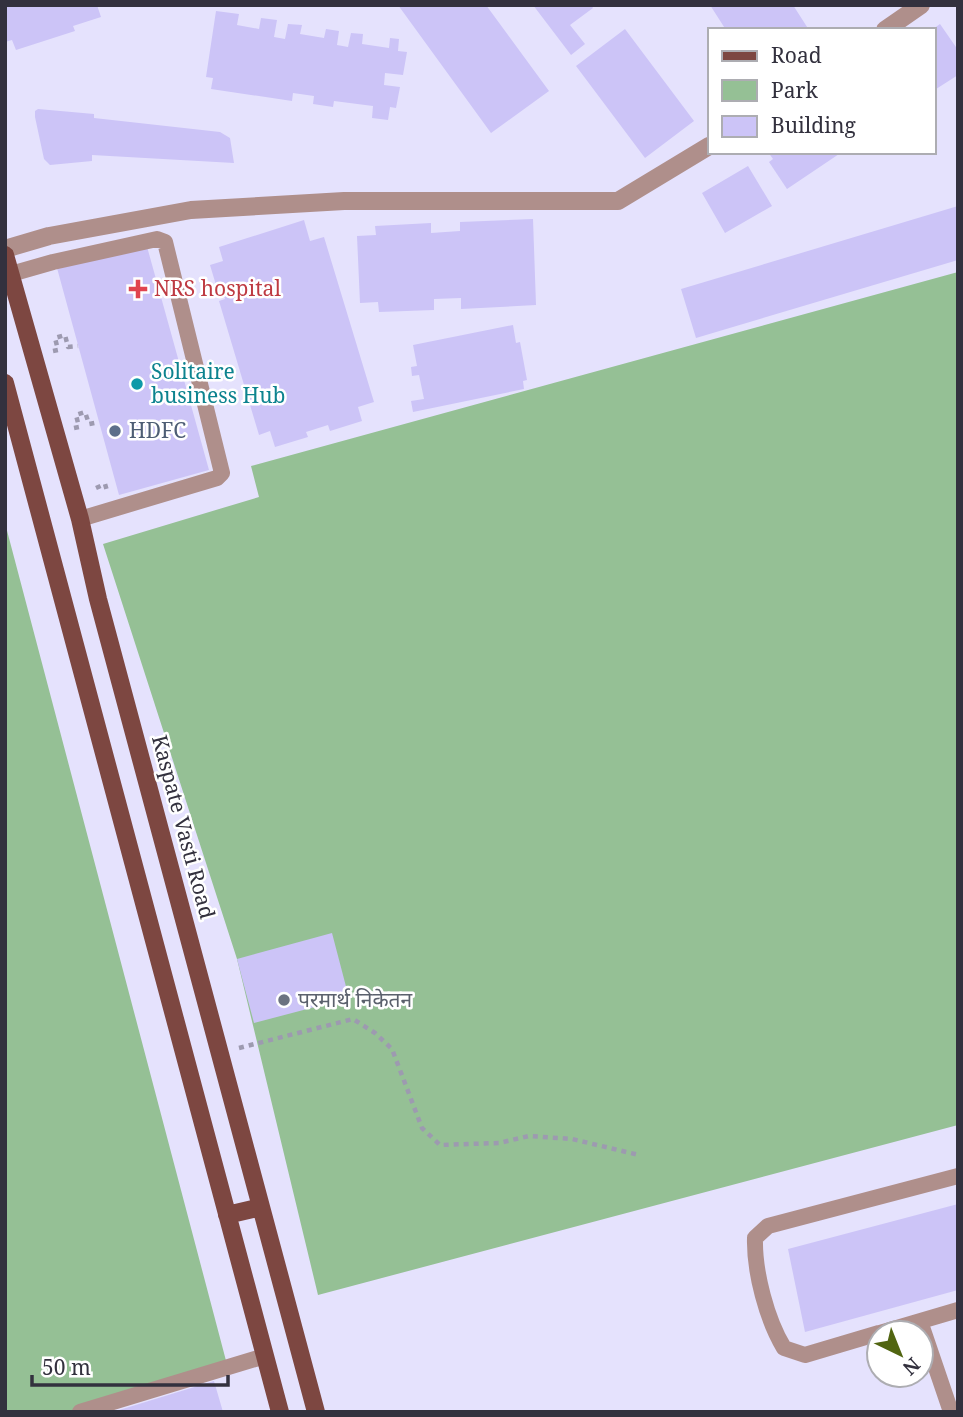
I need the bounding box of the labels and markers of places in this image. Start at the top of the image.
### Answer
place label: NRS hospital [154,274,281,302]
marker: NRS hospital [128,279,148,299]
place label: Solitaire business Hub [151,357,285,409]
marker: Solitaire business Hub [129,376,145,392]
place label: HDFC [129,416,186,444]
marker: HDFC [107,423,123,439]
place label: परमार्थ निकेतन [298,985,413,1013]
marker: परमार्थ निकेतन [276,992,292,1008]

